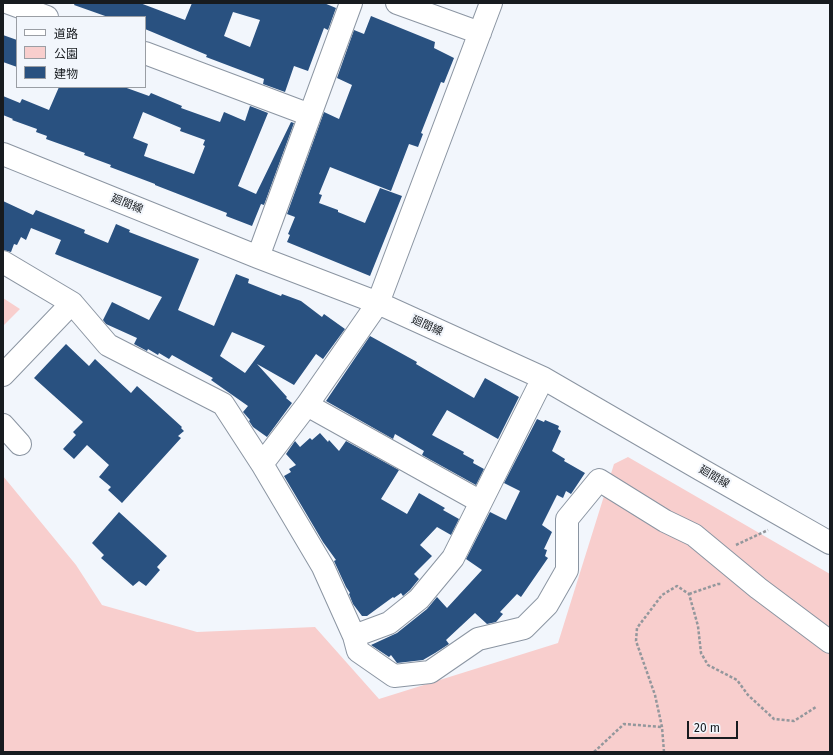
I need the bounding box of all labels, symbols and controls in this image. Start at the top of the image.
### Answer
legend [16,16,146,88]
text: 道路 [54,27,78,41]
text: 公園 [54,47,78,61]
text: 建物 [54,67,78,81]
street label: 廻間線 [109,192,145,216]
street label: 廻間線 [409,313,445,339]
street label: 廻間線 [696,463,732,491]
scale bar [689,713,740,739]
text: 20 m [694,721,720,735]

